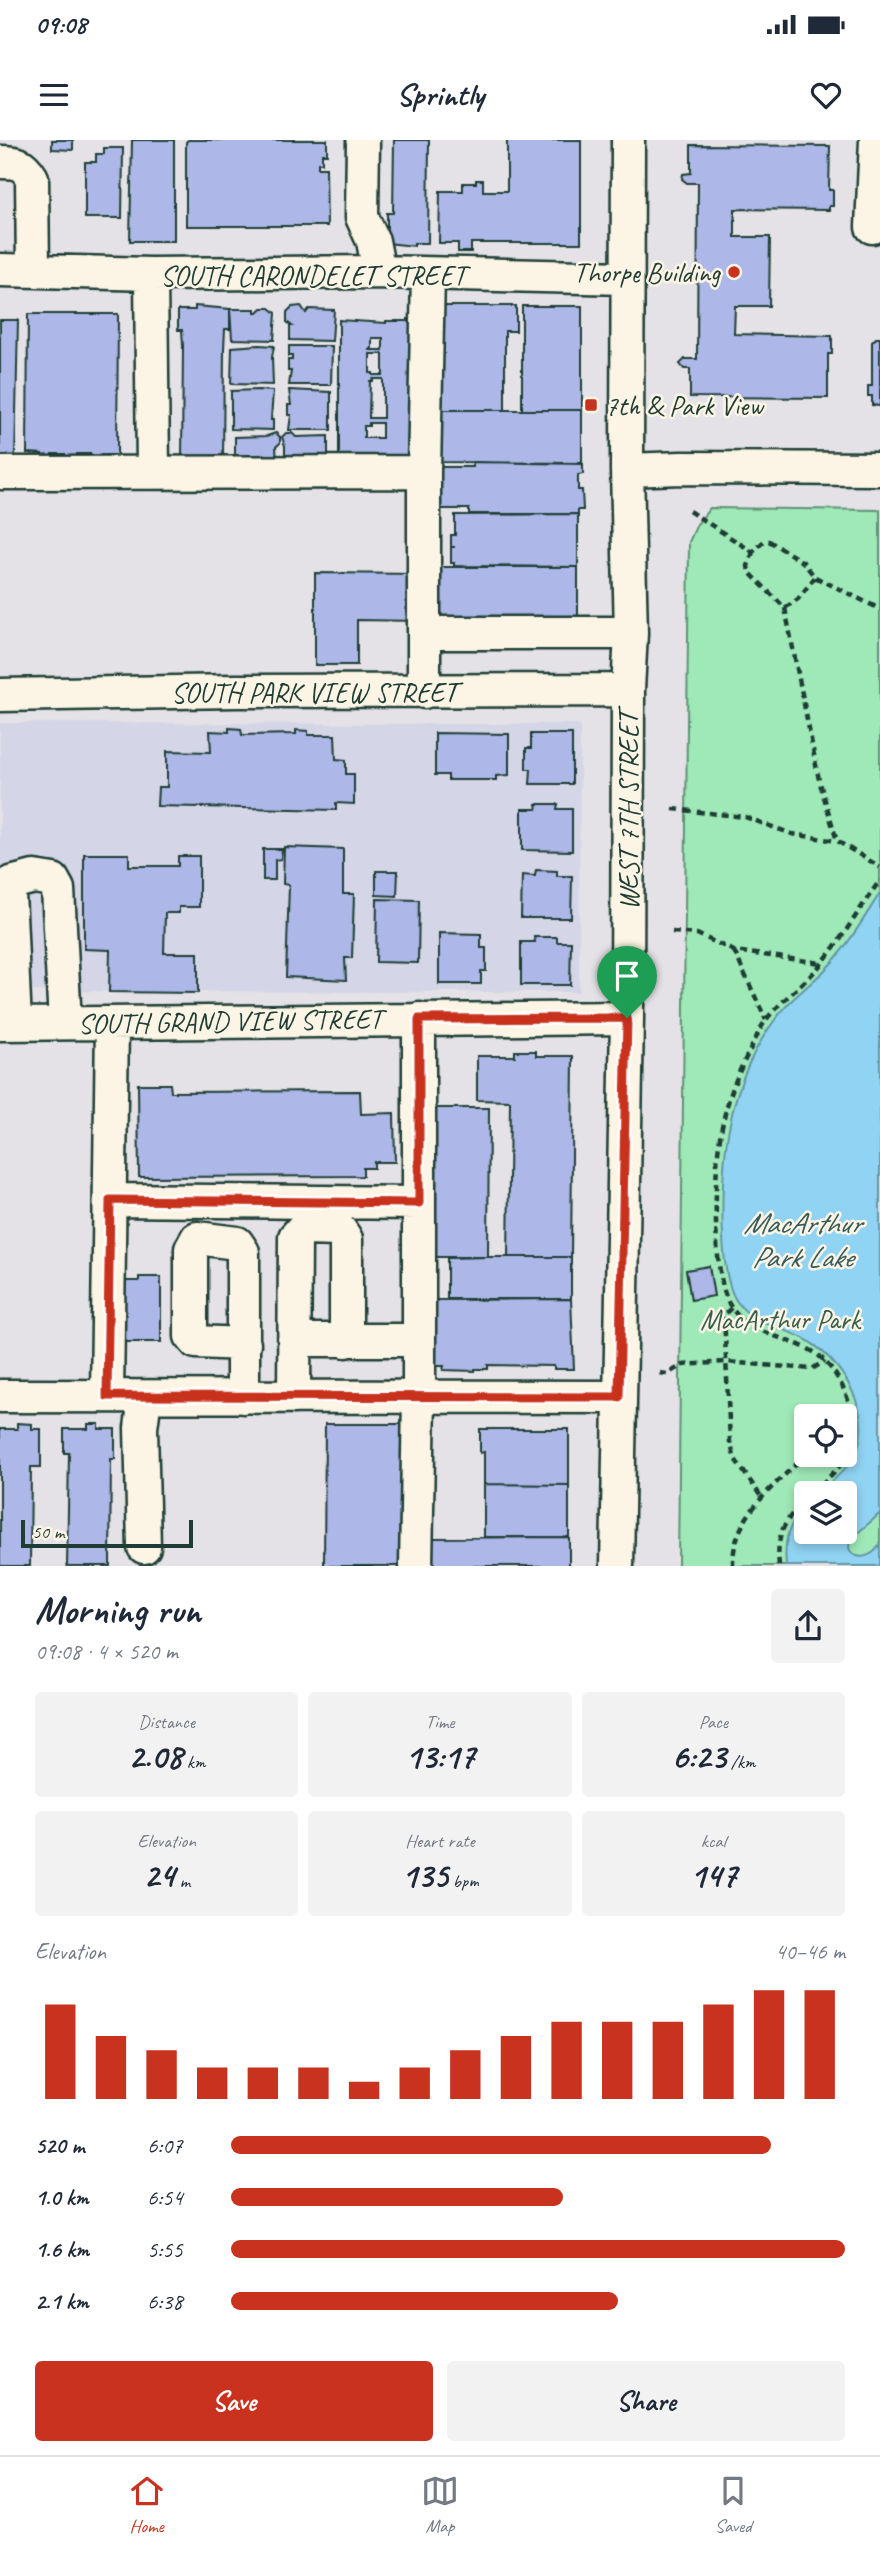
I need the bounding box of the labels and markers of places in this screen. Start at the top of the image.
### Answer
place label: Thorpe Building [574,255,721,290]
marker: Thorpe Building [726,264,742,280]
place label: 7th & Park View [605,388,765,423]
marker: 7th & Park View [583,397,599,413]
pin [597,946,657,1018]

